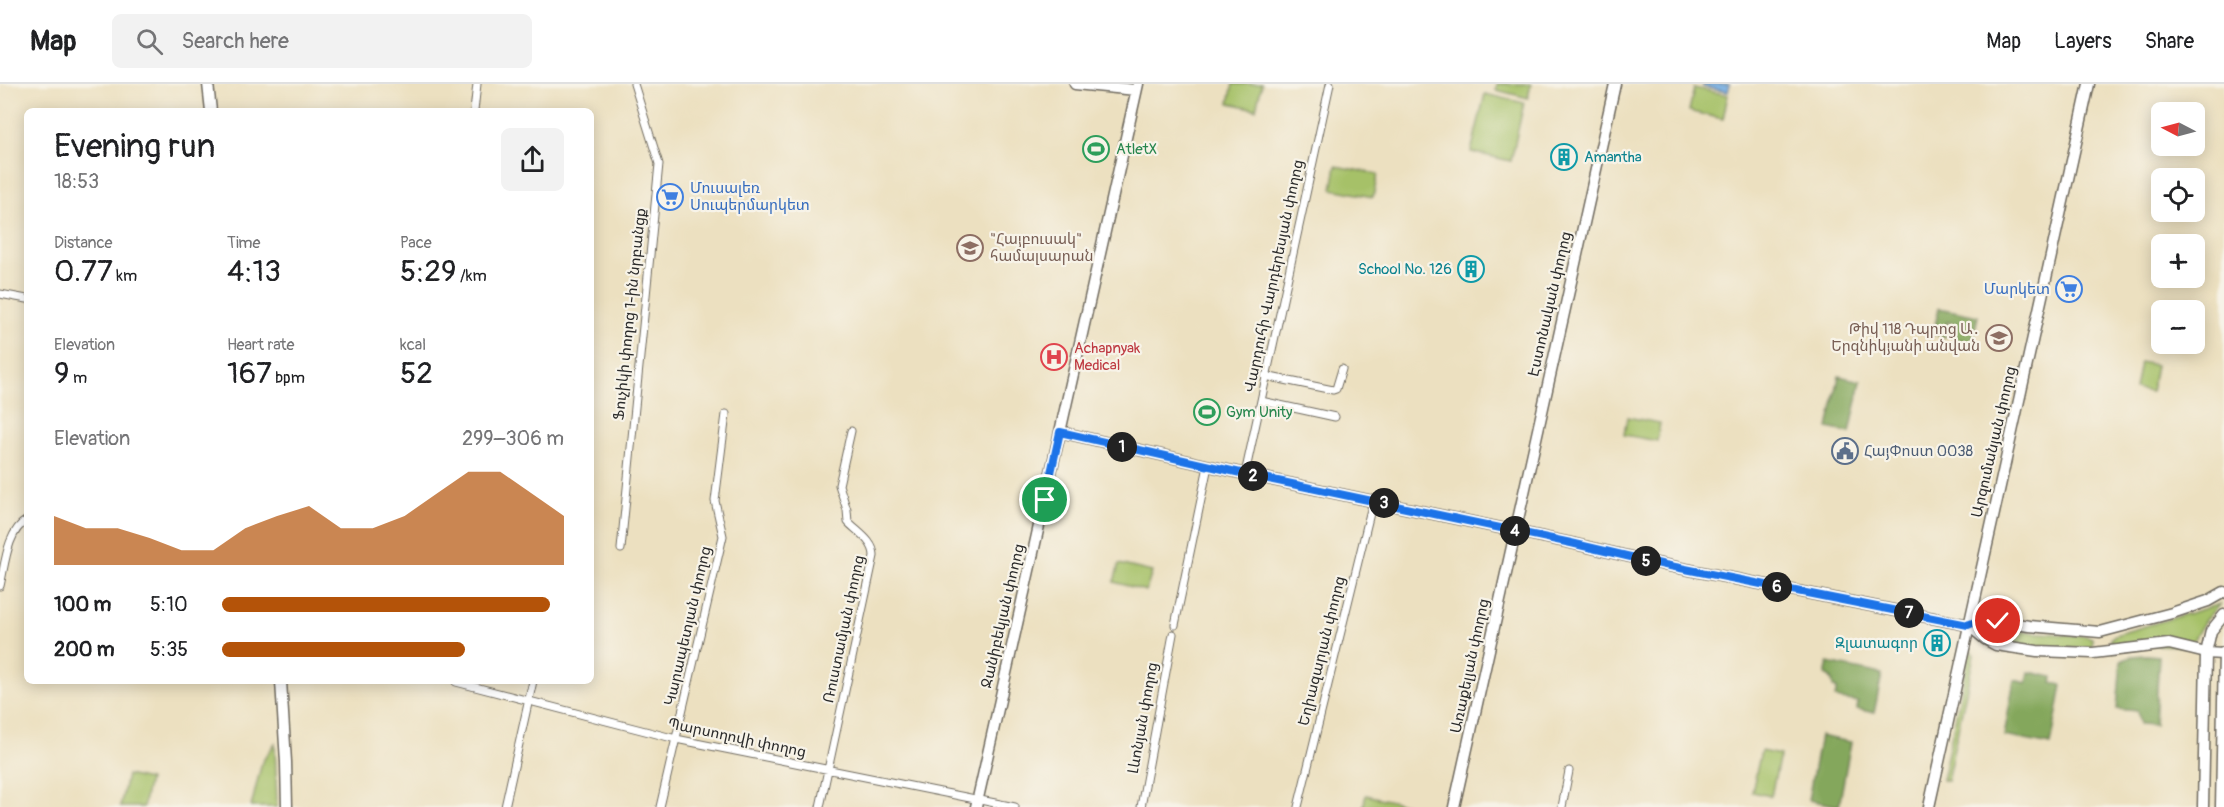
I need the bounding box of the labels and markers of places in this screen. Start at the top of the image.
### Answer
sports icon: AtletX [1081,134,1111,164]
place label: AtletX [1116,140,1157,159]
building icon: Amantha [1549,142,1579,172]
place label: Amantha [1584,148,1642,167]
place label: Մուսալեռ Սուպերմարկետ [690,179,810,215]
supermarket icon: Մուսալեռ Սուպերմարկետ [655,182,685,212]
place label: "Հայբուսակ" համալսարան [990,230,1094,266]
school or university icon: "Հայբուսակ" համալսարան [955,233,985,263]
building icon: School No. 126 [1456,254,1486,284]
place label: School No. 126 [1358,260,1452,279]
supermarket icon: Մարկետ [2054,274,2084,304]
place label: Մարկետ [1984,280,2050,299]
place label: Թիվ 118 Դպրոց Ա․ Երզնիկյանի անվան [1831,320,1980,356]
school or university icon: Թիվ 118 Դպրոց Ա․ Երզնիկյանի անվան [1984,323,2014,353]
place label: Achapnyak Medical [1074,339,1141,375]
hospital icon: Achapnyak Medical [1039,342,1069,372]
sports icon: Gym Unity [1192,397,1222,427]
place label: Gym Unity [1226,403,1293,422]
pin: 1 [1107,432,1137,462]
public building icon: ՀայՓոստ 0038 [1830,436,1860,466]
place label: ՀայՓոստ 0038 [1864,442,1974,461]
pin: 2 [1238,461,1268,491]
pin [1019,474,1070,525]
pin: 3 [1369,488,1399,518]
pin: 4 [1500,516,1530,546]
pin: 5 [1631,546,1661,576]
pin: 6 [1762,572,1792,602]
pin [1972,595,2023,646]
pin: 7 [1894,598,1924,628]
building icon: Զլատագոր [1922,628,1952,658]
place label: Զլատագոր [1835,634,1918,653]

